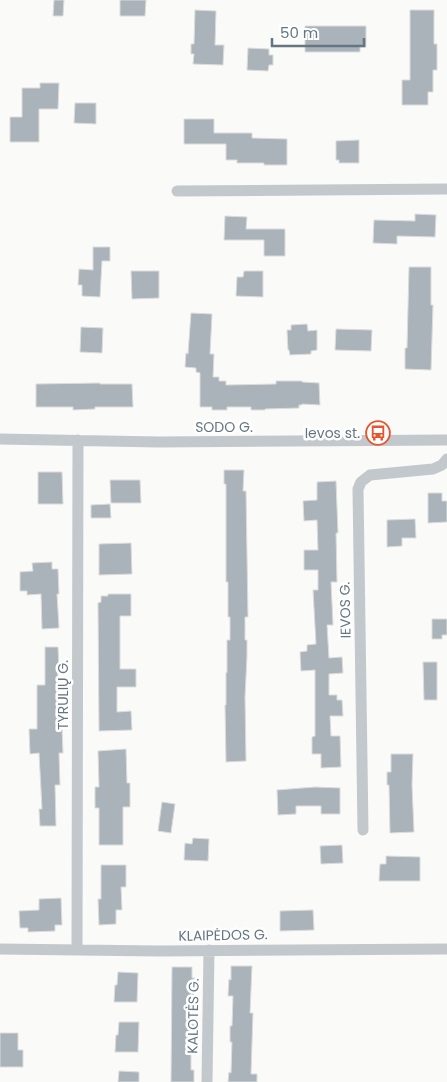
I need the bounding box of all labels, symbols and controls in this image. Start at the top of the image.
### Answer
scale bar [272,15,364,47]
text: 50 m [280,22,318,43]
street label: SODO G. [195,417,253,437]
bus stop icon: Ievos st. [365,420,391,446]
place label: Ievos st. [305,423,360,443]
street label: IEVOS G. [335,581,355,639]
street label: TYRULIŲ G. [53,660,73,730]
street label: KLAIPĖDOS G. [178,924,268,946]
street label: KALOTĖS G. [182,978,204,1054]

